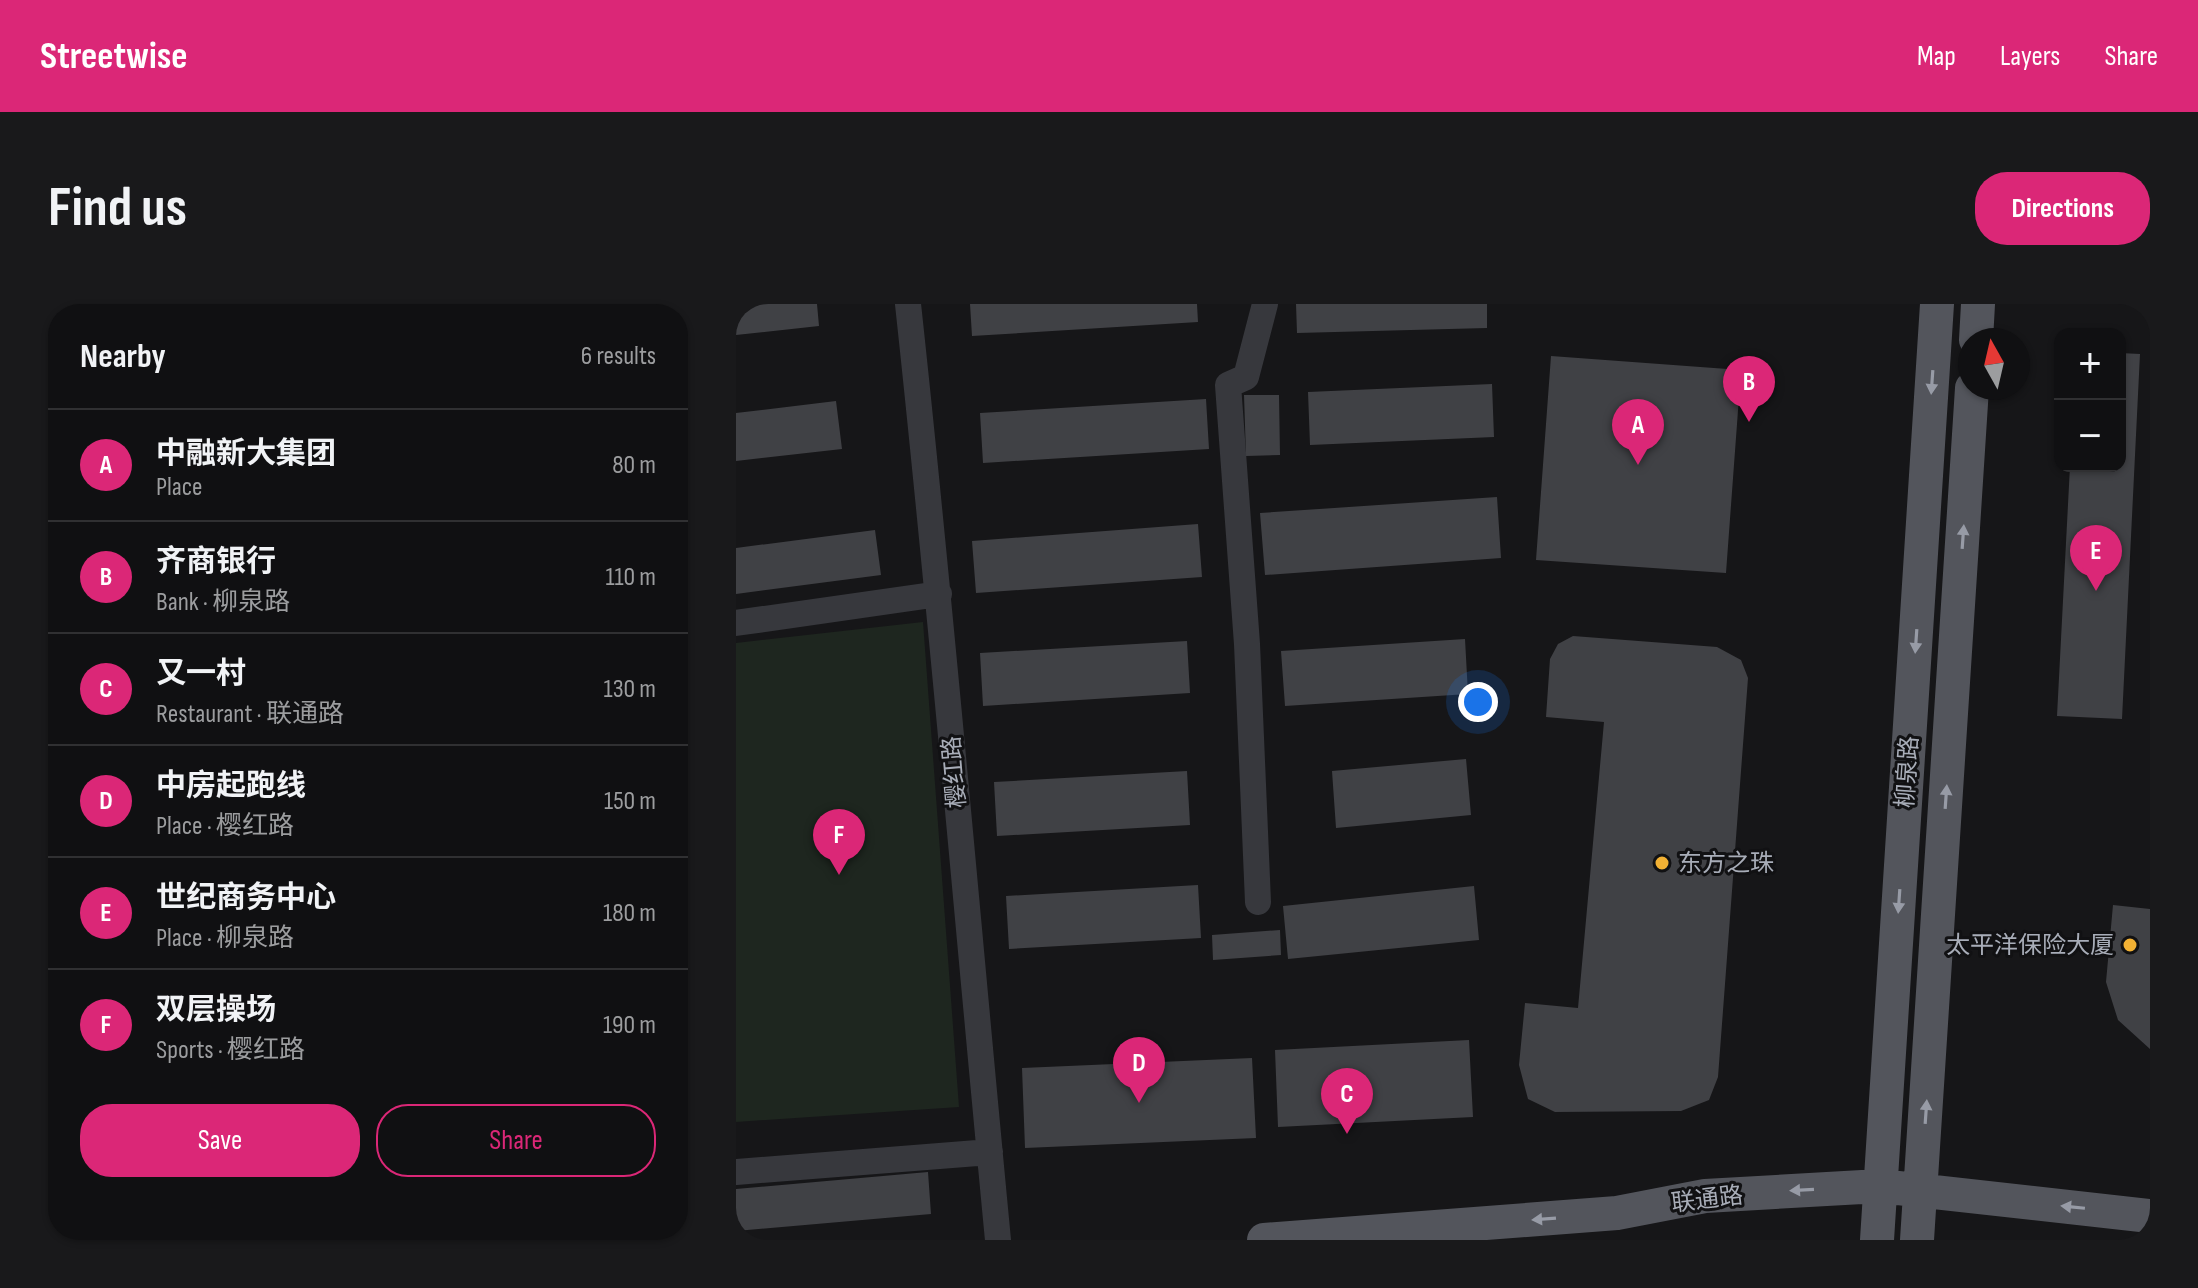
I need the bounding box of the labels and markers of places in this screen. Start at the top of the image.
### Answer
pin: B [1723,356,1775,422]
pin: A [1612,399,1664,465]
pin: E [2070,525,2122,591]
pin: F [813,809,865,875]
place label: 东方之珠 [1678,849,1774,878]
marker: 东方之珠 [1653,854,1671,872]
place label: 太平洋保险大厦 [1946,931,2114,960]
marker: 太平洋保险大厦 [2121,936,2139,954]
pin: D [1113,1037,1165,1103]
pin: C [1321,1068,1373,1134]

